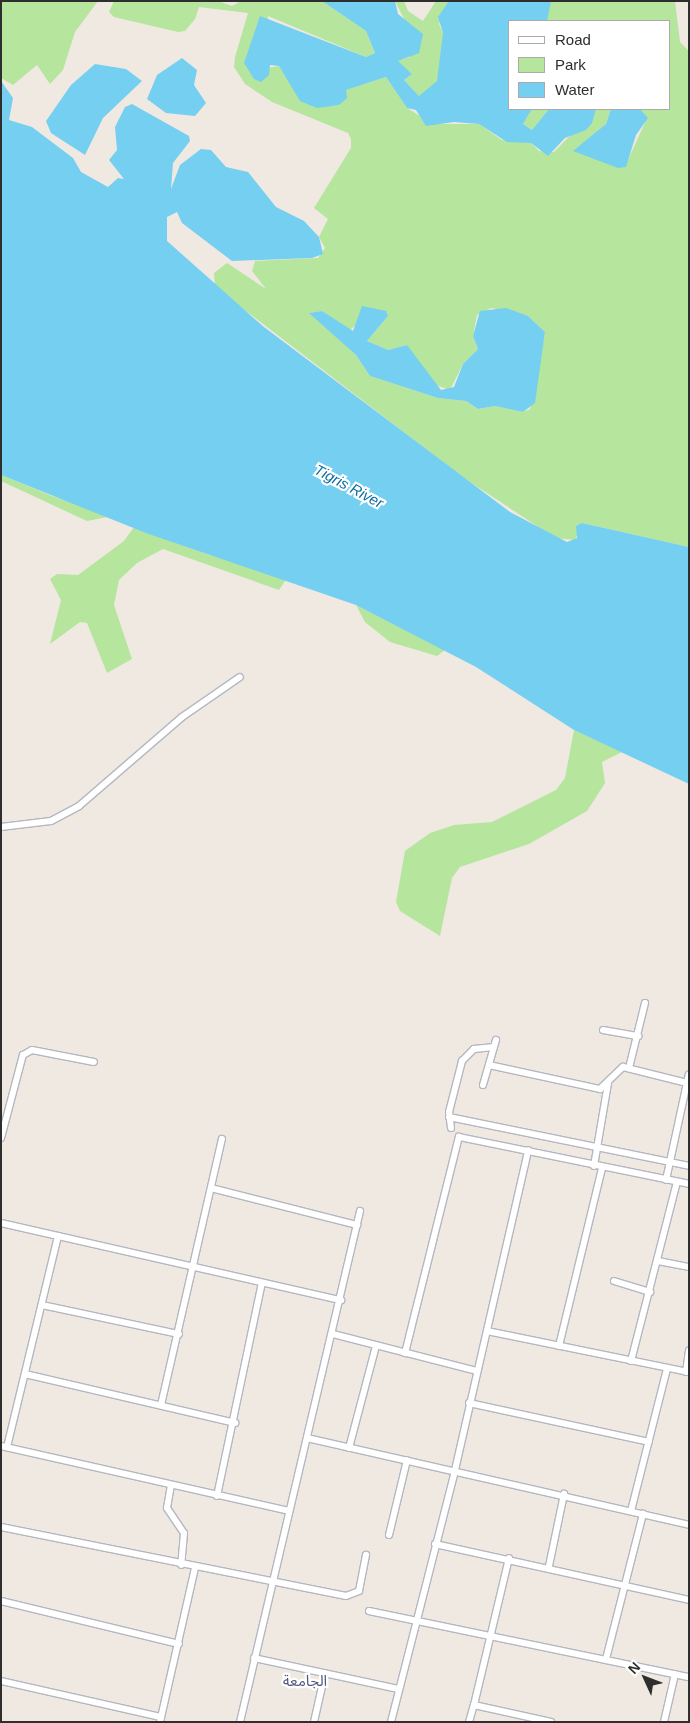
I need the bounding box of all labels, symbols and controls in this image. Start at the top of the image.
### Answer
legend [508,20,670,110]
text: Road [555,31,591,48]
text: Park [555,56,586,73]
text: Water [555,81,594,98]
water label: Tigris River [311,460,387,512]
north arrow [620,1653,670,1703]
text: N [625,1659,643,1677]
district label: الجامعة [283,1672,327,1690]

